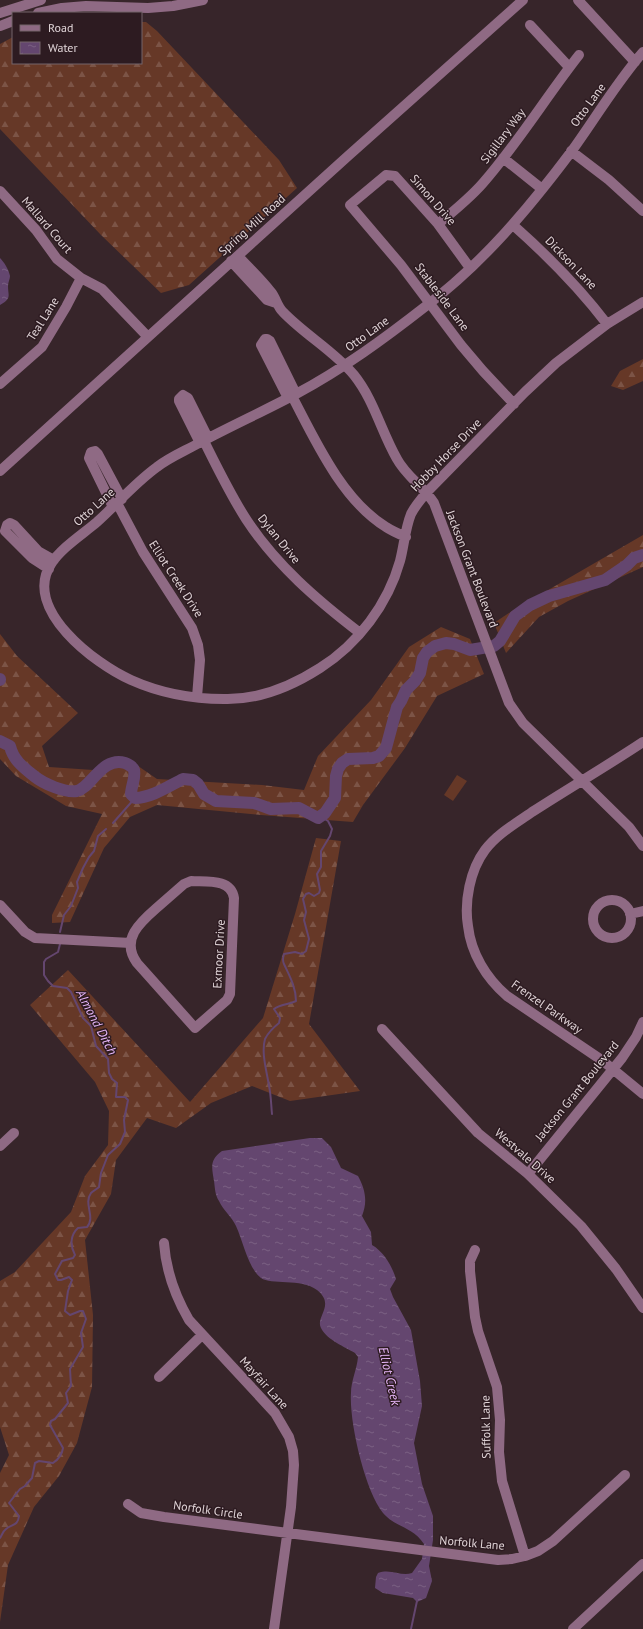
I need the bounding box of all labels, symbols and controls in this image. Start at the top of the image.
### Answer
legend [12,12,142,64]
text: Road [48,20,73,35]
text: Water [48,40,78,55]
street label: Otto Lane [567,80,608,130]
street label: Sigillary Way [477,105,529,166]
street label: Simon Drive [407,171,460,228]
street label: Spring Mill Road [215,191,288,259]
street label: Mallard Court [19,193,76,256]
street label: Dickson Lane [542,233,600,292]
street label: Stableside Lane [412,260,473,334]
street label: Teal Lane [23,294,62,343]
street label: Otto Lane [342,313,392,354]
street label: Hobby Horse Drive [407,415,484,494]
street label: Otto Lane [70,484,117,529]
street label: Jackson Grant Boulevard [443,507,502,630]
street label: Dylan Drive [255,511,304,566]
street label: Elliot Creek Drive [146,537,207,620]
street label: Exmoor Drive [209,919,228,989]
street label: Frenzel Parkway [509,977,586,1037]
water label: Almond Ditch [72,986,121,1058]
street label: Jackson Grant Boulevard [531,1038,622,1145]
street label: Westvale Drive [492,1125,559,1186]
water label: Elliot Creek [375,1345,405,1408]
street label: Mayfair Lane [237,1353,292,1412]
street label: Suffolk Lane [477,1395,494,1459]
street label: Norfolk Circle [172,1497,244,1522]
street label: Norfolk Lane [439,1532,505,1553]

